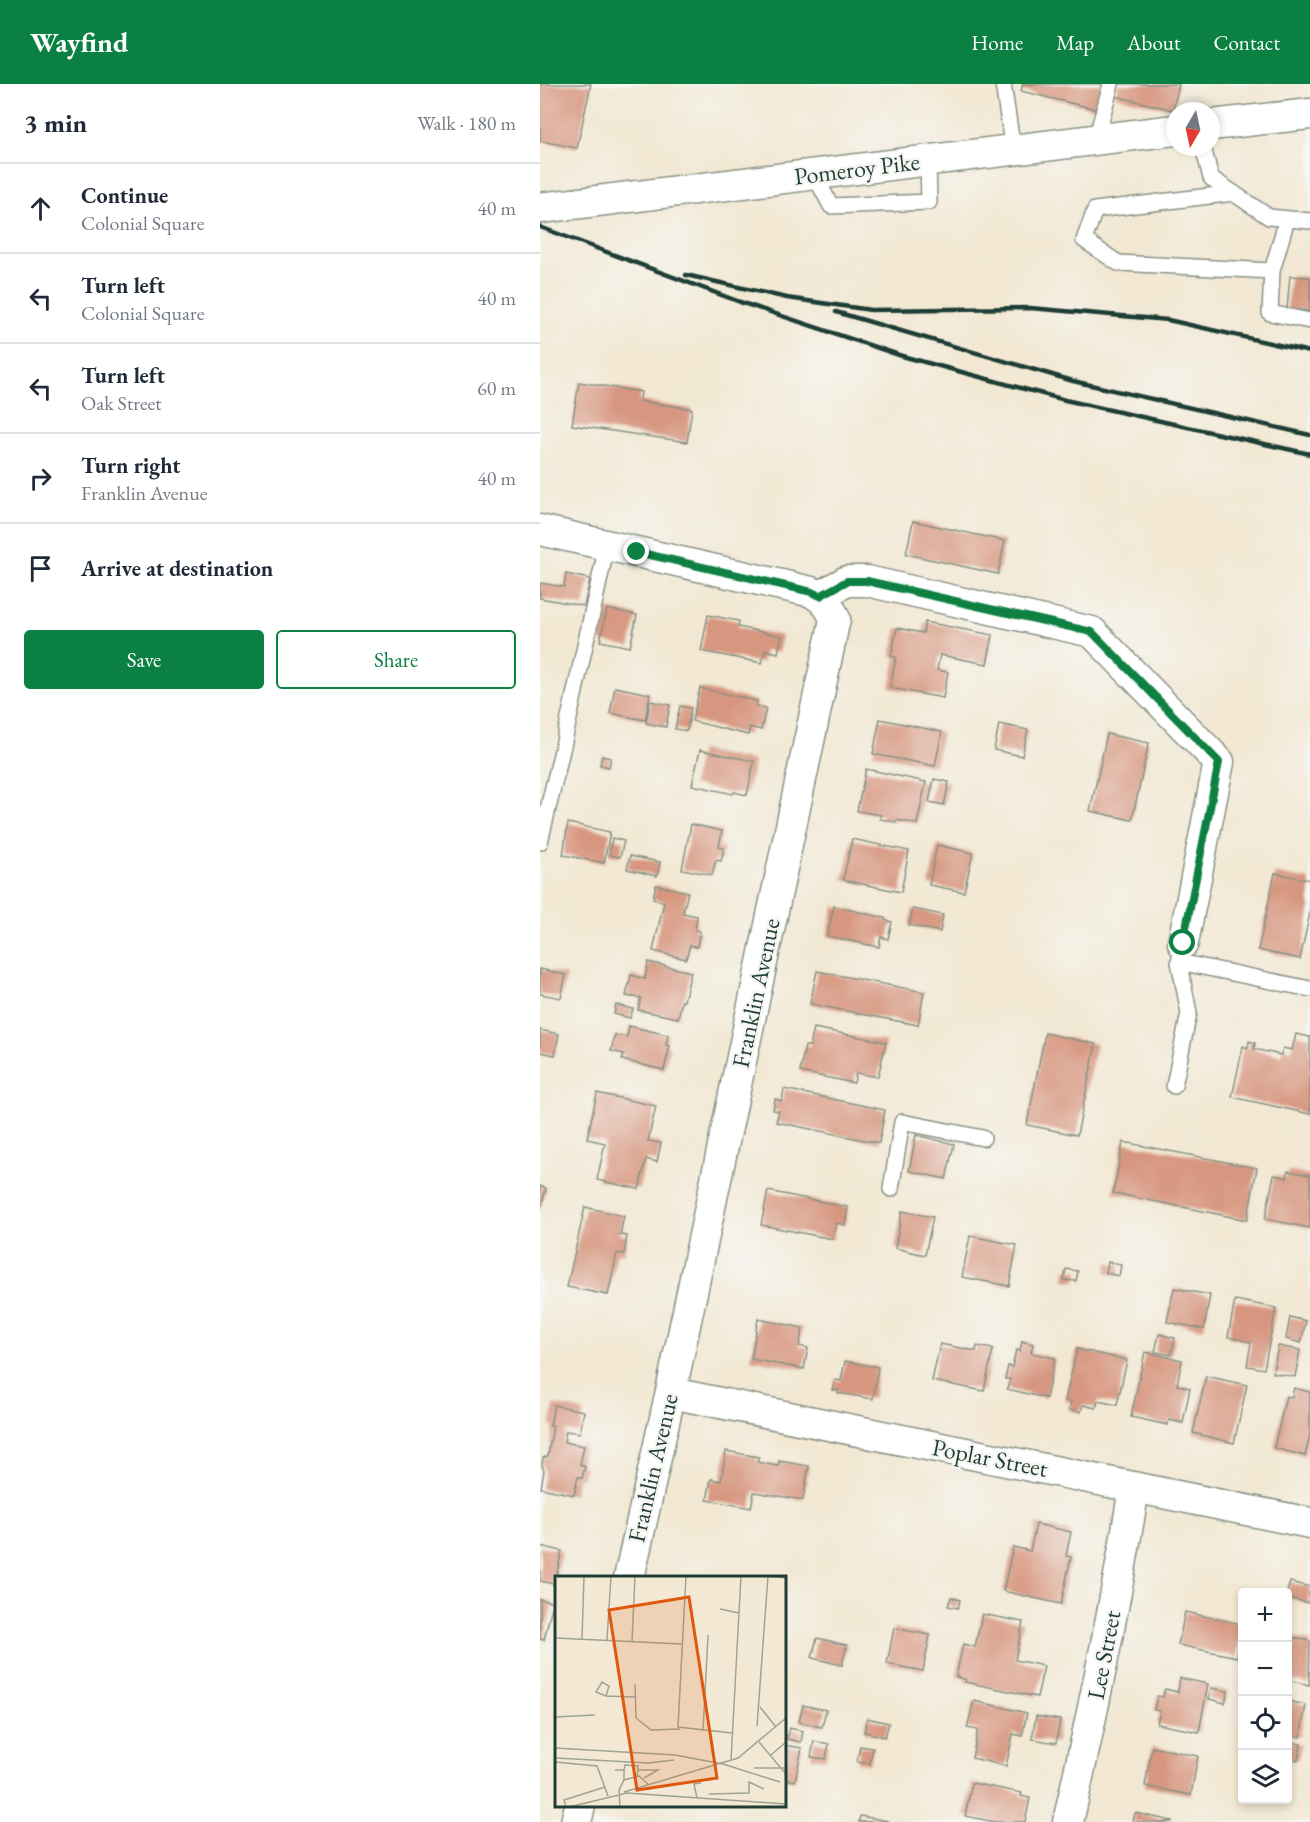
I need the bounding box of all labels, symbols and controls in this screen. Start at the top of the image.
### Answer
text: Wayfind [30,24,128,60]
text: Home [971,29,1023,56]
text: Map [1056,29,1094,56]
text: About [1127,29,1180,56]
text: Contact [1213,29,1280,56]
north arrow [1166,102,1220,156]
text: 3 min [24,106,87,140]
text: Walk · 180 m [417,110,516,136]
street label: Pomeroy Pike [792,145,922,192]
text: Continue [81,181,168,210]
icon: ahead [24,192,57,225]
text: 40 m [477,195,516,221]
text: Colonial Square [81,210,204,236]
text: Turn left [81,271,165,300]
icon: left [24,282,57,315]
text: 40 m [477,285,516,311]
text: Colonial Square [81,300,204,326]
text: Turn left [81,361,165,390]
icon: left [24,372,57,405]
text: 60 m [477,375,516,401]
text: Oak Street [81,390,162,416]
text: Turn right [81,451,180,480]
icon: right [24,462,57,495]
text: 40 m [477,465,516,491]
text: Franklin Avenue [81,480,208,506]
route end [623,538,649,564]
icon: arrive [24,552,57,585]
text: Arrive at destination [81,554,273,583]
button: Save [24,630,264,689]
button: Share [276,630,516,689]
street label: Franklin Avenue [725,915,786,1070]
route start [1169,929,1195,955]
street label: Franklin Avenue [620,1390,685,1545]
street label: Poplar Street [930,1431,1051,1484]
inset map [555,1576,786,1807]
map controls [1238,1588,1292,1804]
button: + [1238,1588,1292,1642]
street label: Lee Street [1080,1607,1127,1702]
button: − [1238,1642,1292,1696]
button: locate [1238,1696,1292,1750]
button: layers [1238,1750,1292,1804]

